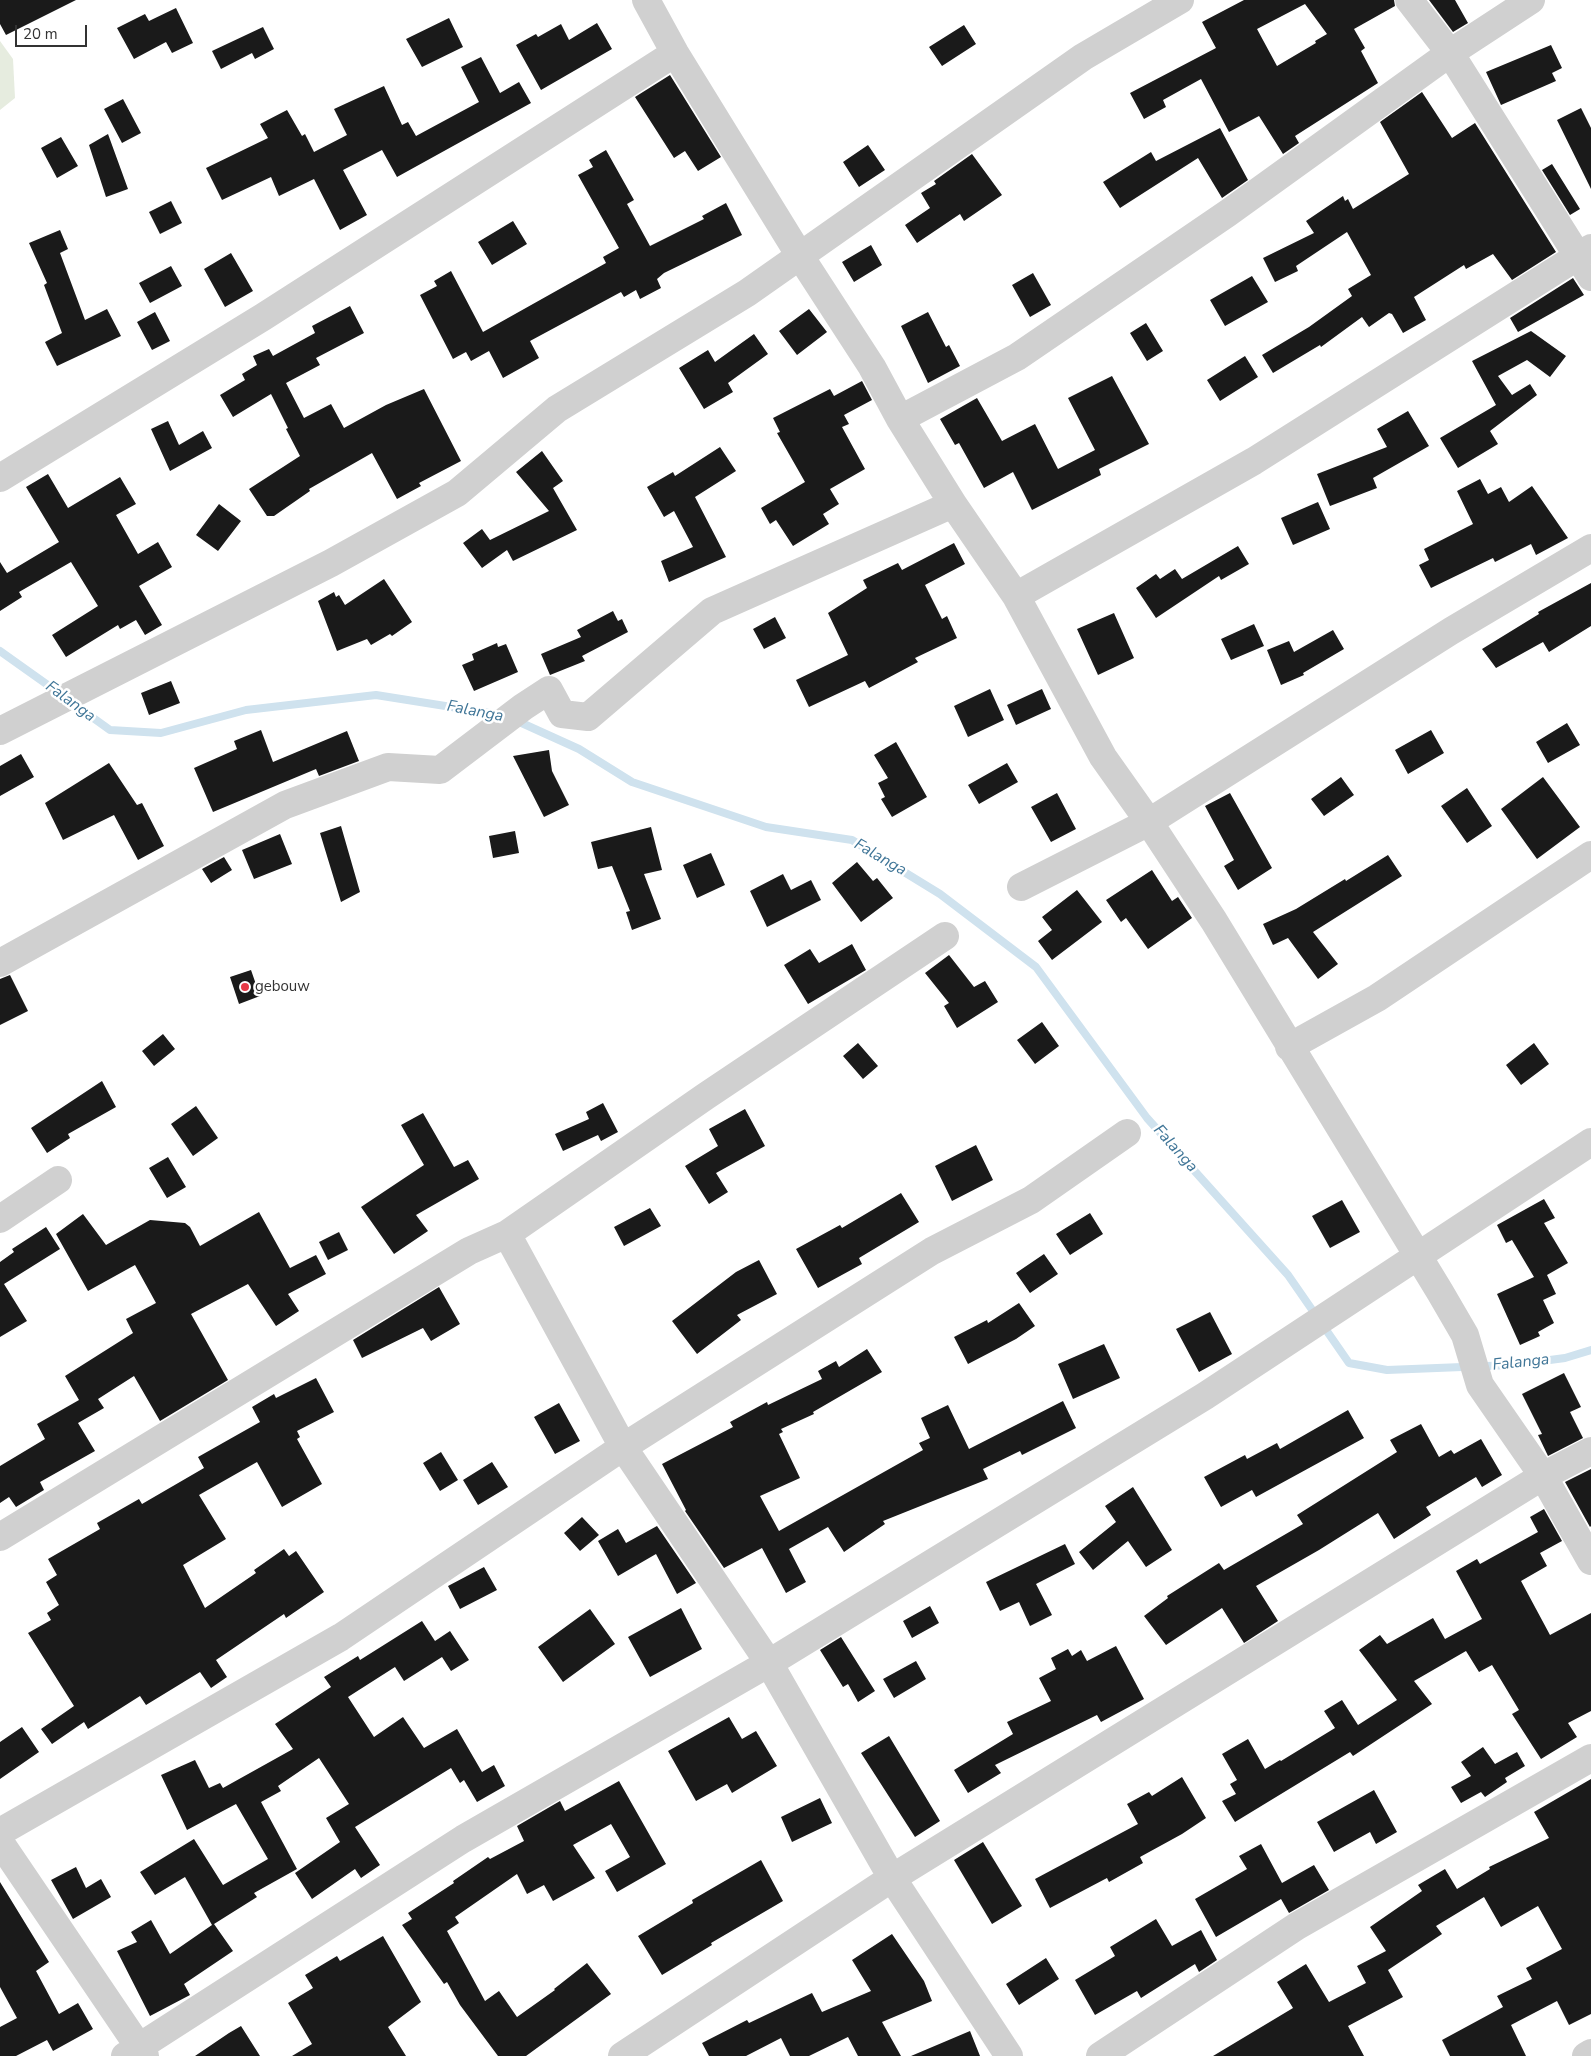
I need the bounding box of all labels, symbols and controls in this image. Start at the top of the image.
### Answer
scale bar [18,15,90,47]
text: 20 m [23,24,58,44]
water label: Falanga [41,677,99,727]
water label: Falanga [445,697,505,727]
water label: Falanga [850,835,910,881]
place label: gebouw [255,978,310,996]
marker: gebouw [239,981,251,993]
water label: Falanga [1149,1121,1201,1177]
water label: Falanga [1492,1350,1550,1376]

